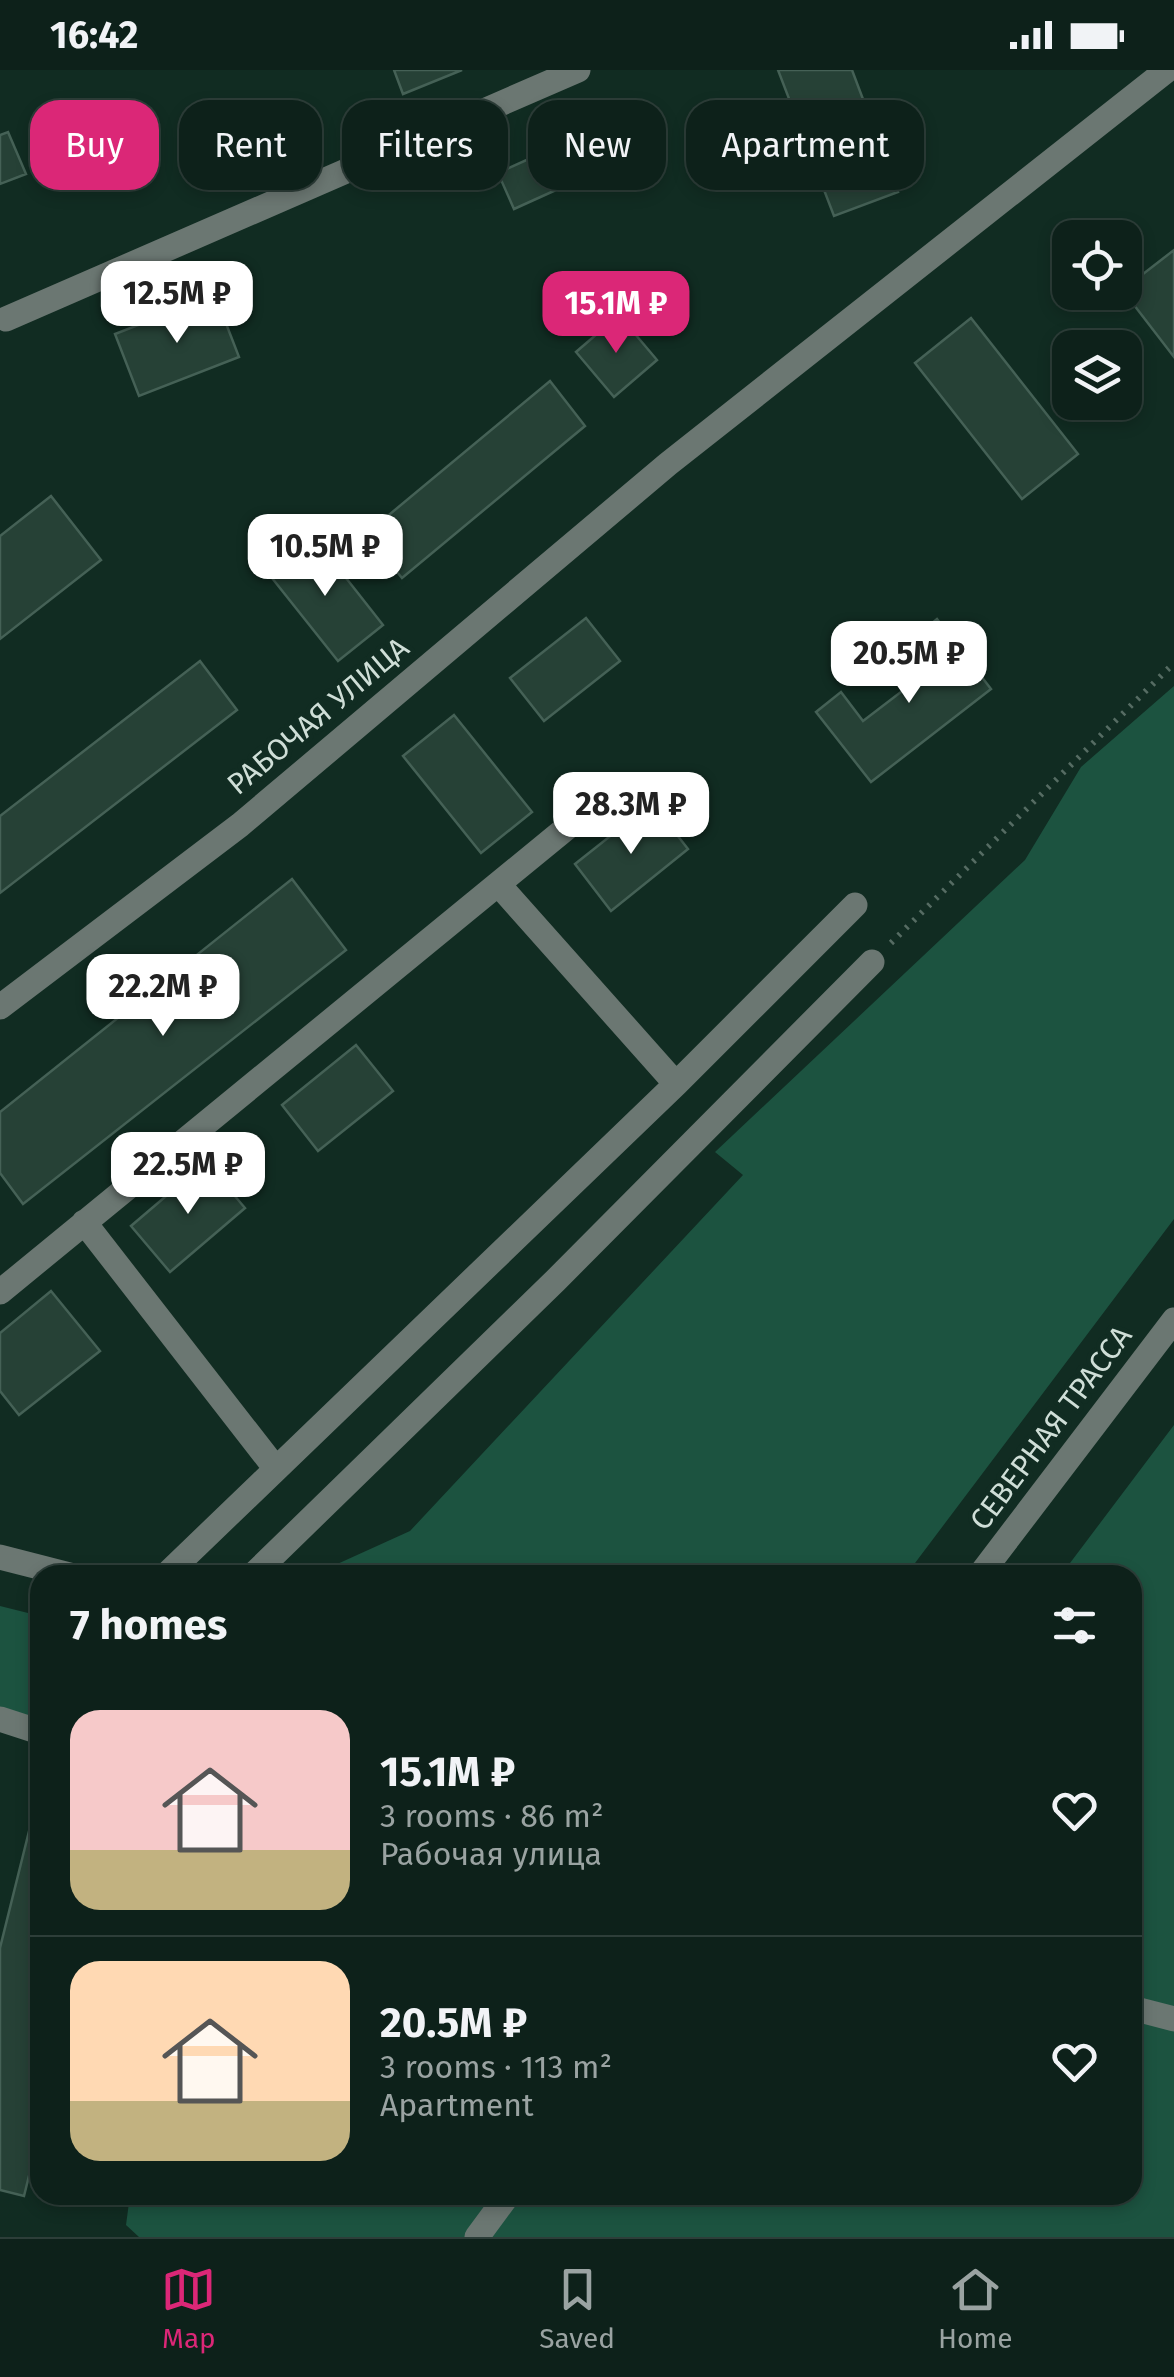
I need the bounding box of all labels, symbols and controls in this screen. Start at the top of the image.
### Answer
text: 16:42 [50,12,138,58]
chip: Buy [30,100,159,190]
chip: Rent [179,100,322,190]
chip: Filters [342,100,508,190]
chip: New [528,100,666,190]
chip: Apartment [686,100,924,190]
map controls [1052,220,1142,420]
button: locate [1052,220,1142,310]
pin: 12.5M ₽ [85,261,269,346]
pin: 15.1M ₽ [524,271,708,356]
text: 12.5M ₽ [123,274,231,312]
text: 15.1M ₽ [564,284,668,322]
button: layers [1052,330,1142,420]
pin: 10.5M ₽ [233,514,417,599]
text: 10.5M ₽ [270,527,380,565]
pin: 20.5M ₽ [817,621,1001,706]
street label: РАБОЧАЯ УЛИЦА [220,629,417,802]
text: 20.5M ₽ [853,634,965,672]
pin: 28.3M ₽ [539,772,723,857]
text: 28.3M ₽ [575,785,687,823]
pin: 22.2M ₽ [71,954,255,1039]
text: 22.2M ₽ [108,967,218,1005]
pin: 22.5M ₽ [96,1132,280,1217]
text: 22.5M ₽ [133,1145,243,1183]
street label: СЕВЕРНАЯ ТРАССА [962,1318,1140,1537]
icon: filters [1047,1598,1102,1653]
text: 7 homes [70,1600,227,1650]
text: 15.1M ₽ [380,1747,515,1797]
icon: home [150,1750,270,1870]
icon: heart [1047,1783,1102,1838]
text: 3 rooms · 86 m² [380,1797,603,1835]
text: Рабочая улица [380,1835,602,1873]
text: 20.5M ₽ [380,1998,527,2048]
icon: home [150,2001,270,2121]
icon: heart [1047,2034,1102,2089]
text: 3 rooms · 113 m² [380,2048,612,2086]
text: Apartment [380,2086,534,2124]
tab: Map [161,2262,216,2355]
tab: Saved [539,2262,615,2355]
tab: Home [938,2262,1013,2355]

